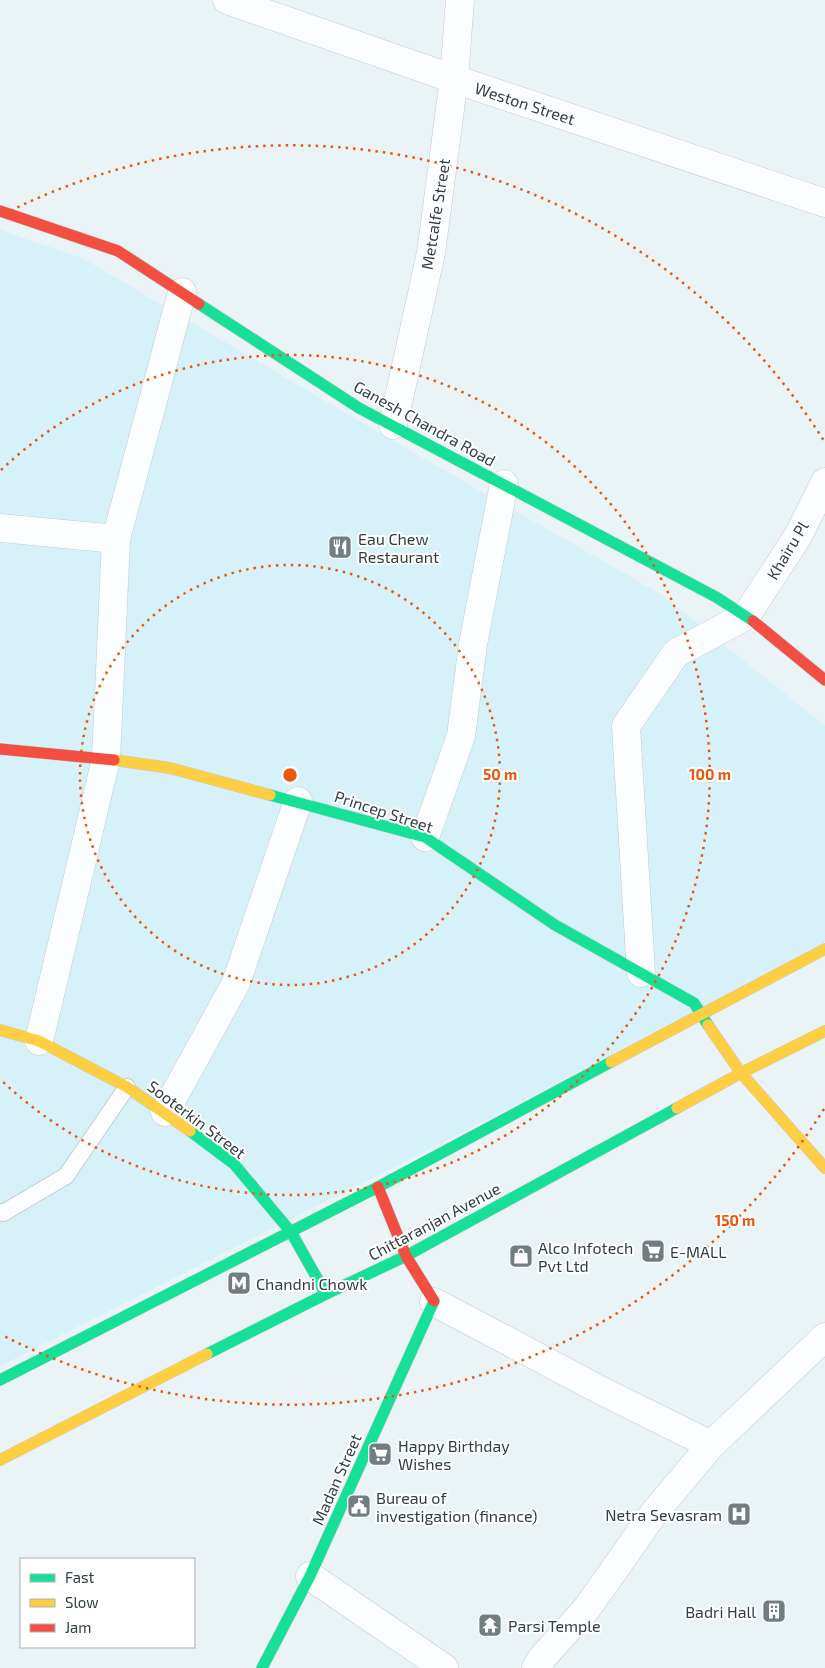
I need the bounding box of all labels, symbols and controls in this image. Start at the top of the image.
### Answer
street label: Weston Street [473,78,577,128]
street label: Metcalfe Street [417,157,453,271]
street label: Ganesh Chandra Road [351,376,499,470]
street label: Khairu Pl [762,517,812,583]
place label: Eau Chew Restaurant [358,529,439,566]
restaurant icon: Eau Chew Restaurant [327,534,353,560]
text: 50 m [483,765,517,783]
text: 100 m [689,765,731,783]
centre of rings [281,766,299,784]
street label: Princep Street [332,786,436,836]
street label: Sooterkin Street [144,1076,250,1162]
street label: Chittaranjan Avenue [365,1178,504,1265]
text: 150 m [715,1211,755,1229]
place label: Alco Infotech Pvt Ltd [538,1238,633,1275]
supermarket icon: E-MALL [640,1238,666,1264]
place label: E-MALL [670,1242,727,1261]
shop icon: Alco Infotech Pvt Ltd [508,1243,534,1269]
metro station icon: Chandni Chowk [226,1270,252,1296]
place label: Chandni Chowk [256,1274,367,1293]
street label: Madan Street [307,1430,365,1528]
place label: Happy Birthday Wishes [398,1436,510,1473]
supermarket icon: Happy Birthday Wishes [367,1441,393,1467]
place label: Bureau of investigation (finance) [376,1488,537,1525]
public building icon: Bureau of investigation (finance) [346,1493,372,1519]
hospital icon: Netra Sevasram [726,1501,752,1527]
place label: Netra Sevasram [605,1505,722,1524]
legend [20,1558,195,1648]
text: Fast [65,1568,95,1586]
text: Slow [65,1593,99,1611]
building icon: Badri Hall [761,1598,787,1624]
place label: Badri Hall [685,1602,756,1621]
temple icon: Parsi Temple [477,1612,503,1638]
place label: Parsi Temple [508,1616,601,1635]
text: Jam [65,1618,91,1636]

